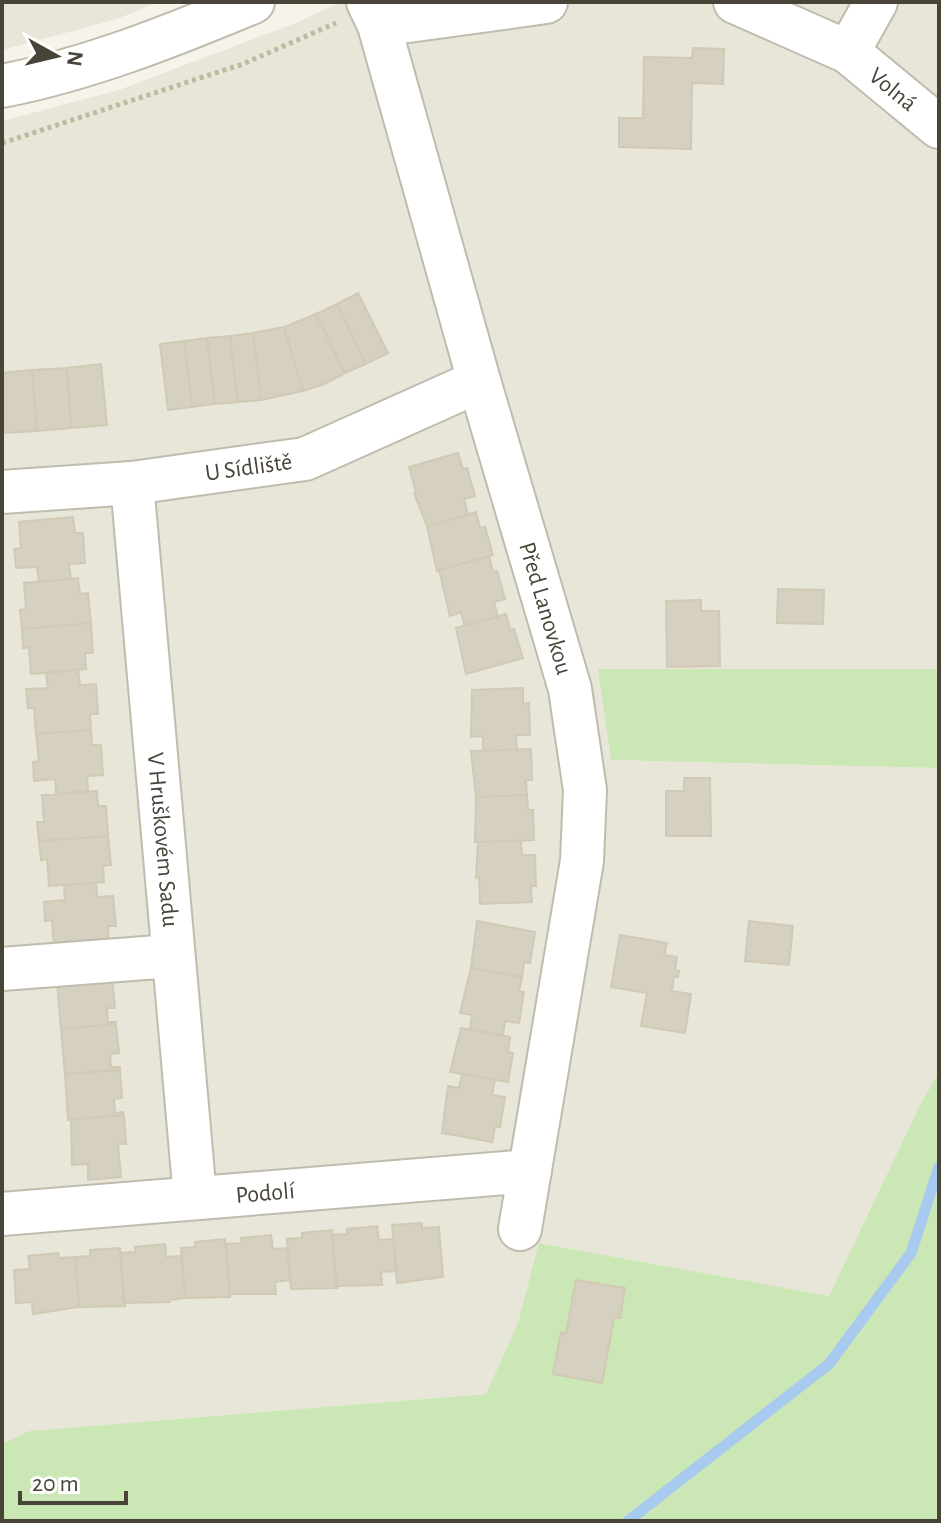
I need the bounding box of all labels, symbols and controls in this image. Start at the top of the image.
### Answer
north arrow [16,16,96,96]
text: N [63,50,87,68]
street label: Volná [864,64,921,116]
street label: U Sídliště [204,450,294,486]
street label: Před Lanovkou [514,539,576,677]
street label: V Hruškovém Sadu [143,751,182,928]
street label: Podolí [235,1179,296,1208]
scale bar [20,1455,126,1505]
text: 20 m [32,1472,79,1496]

